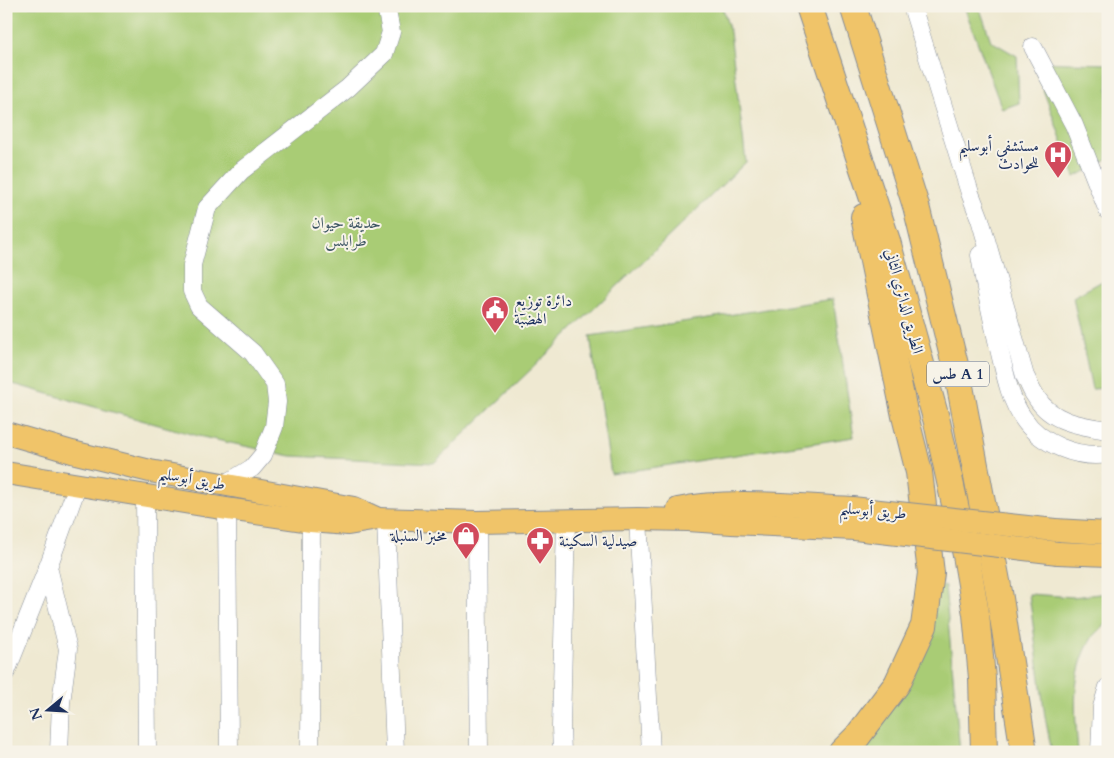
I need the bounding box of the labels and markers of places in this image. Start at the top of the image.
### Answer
place label: مستشفي أبوسليم للحوادث [958,134,1039,175]
hospital icon: مستشفي أبوسليم للحوادث [1043,140,1073,179]
place label: دائرة توزيع الهضبة [514,290,572,330]
public building icon: دائرة توزيع الهضبة [480,295,510,334]
shop icon: مخبز السنبلة [451,521,481,560]
place label: مخبز السنبلة [389,525,447,547]
pharmacy icon: صيدلية السكينة [525,526,555,565]
place label: صيدلية السكينة [559,530,637,552]

